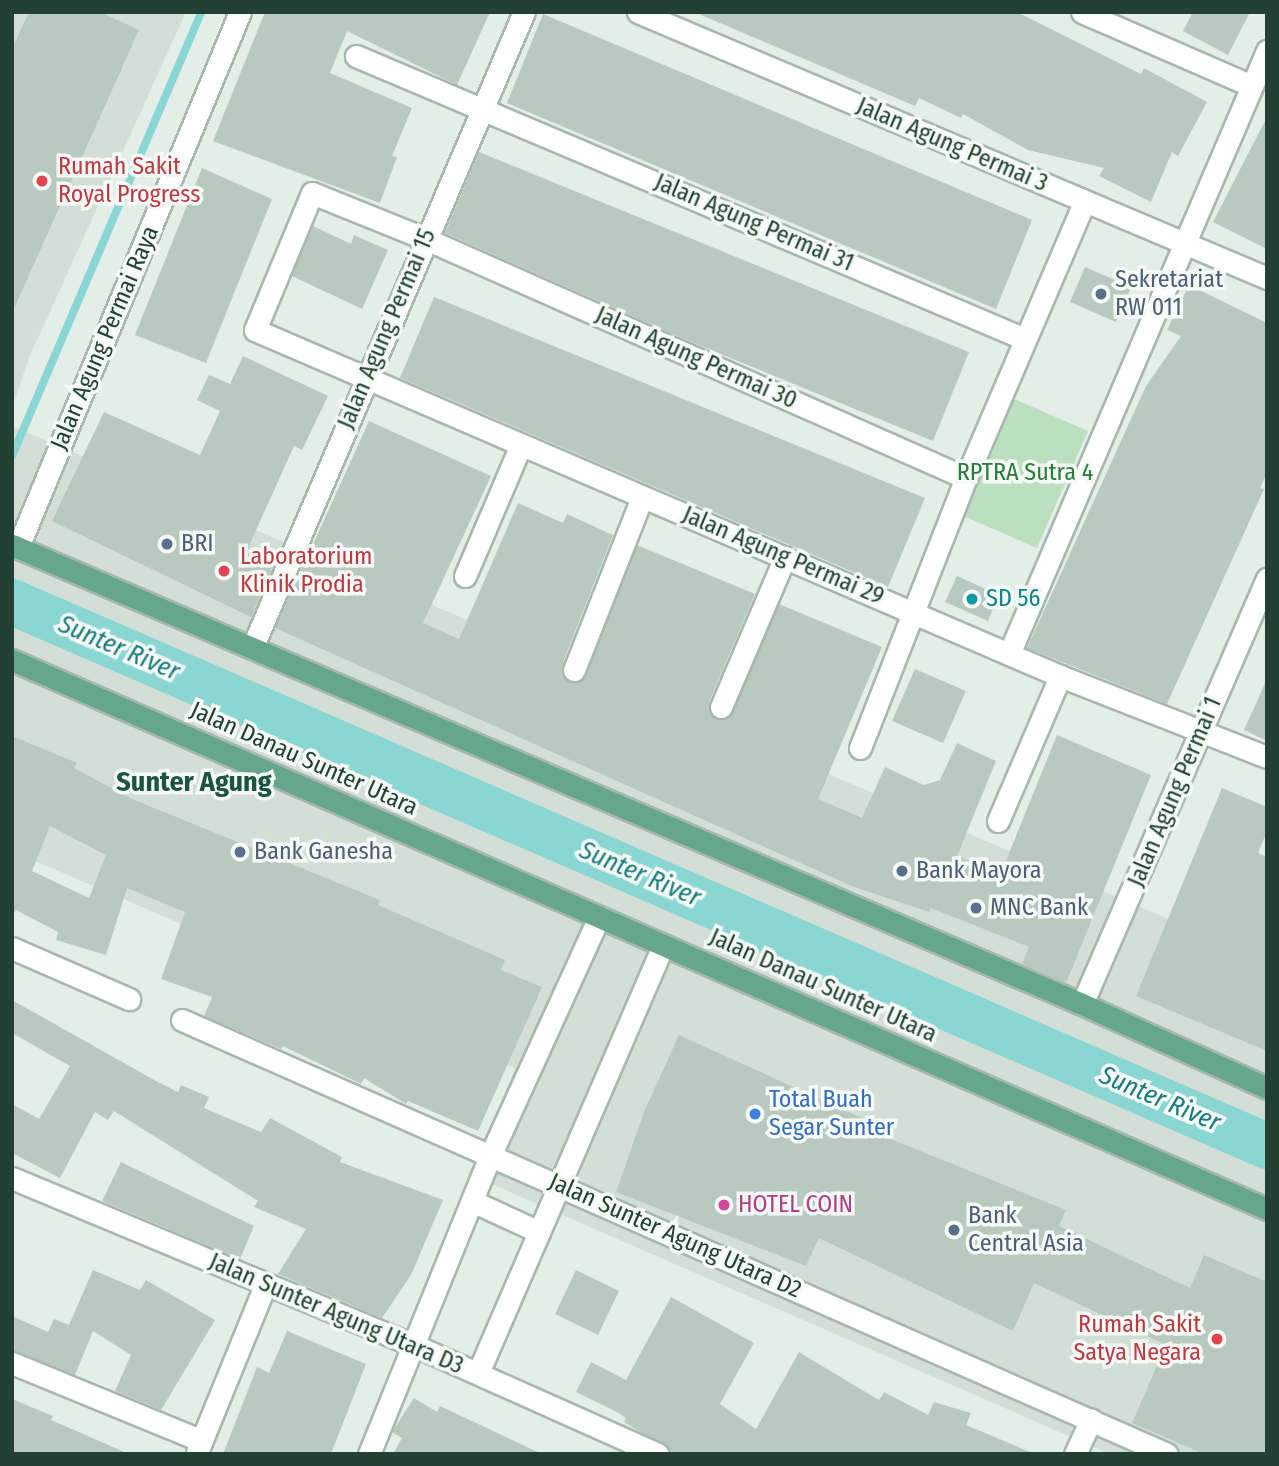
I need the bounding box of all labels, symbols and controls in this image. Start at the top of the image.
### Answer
street label: Jalan Agung Permai 3 [852,92,1052,198]
place label: Rumah Sakit Royal Progress [58,153,201,209]
street label: Jalan Agung Permai 31 [650,168,858,278]
marker: Rumah Sakit Royal Progress [32,171,52,191]
street label: Jalan Agung Permai Raya [45,222,165,454]
street label: Jalan Agung Permai 15 [332,225,442,433]
place label: Sekretariat RW 011 [1115,266,1223,322]
marker: Sekretariat RW 011 [1093,286,1109,302]
street label: Jalan Agung Permai 30 [591,301,801,415]
park label: RPTRA Sutra 4 [957,459,1093,487]
street label: Jalan Agung Permai 29 [678,501,888,611]
place label: BRI [181,530,213,558]
marker: BRI [159,536,175,552]
place label: Laboratorium Klinik Prodia [240,543,373,599]
marker: Laboratorium Klinik Prodia [214,561,234,581]
place label: SD 56 [986,585,1040,613]
marker: SD 56 [964,591,980,607]
water label: Sunter River [54,609,184,687]
street label: Jalan Agung Permai 1 [1122,693,1228,891]
street label: Jalan Danau Sunter Utara [186,696,422,822]
district label: Sunter Agung [116,765,272,799]
water label: Sunter River [575,835,705,913]
place label: Bank Ganesha [254,838,393,866]
marker: Bank Ganesha [232,844,248,860]
place label: Bank Mayora [916,857,1041,885]
marker: Bank Mayora [894,863,910,879]
place label: MNC Bank [990,894,1088,922]
marker: MNC Bank [968,900,984,916]
street label: Jalan Danau Sunter Utara [705,923,941,1049]
water label: Sunter River [1095,1060,1225,1138]
place label: Total Buah Segar Sunter [769,1086,894,1142]
marker: Total Buah Segar Sunter [747,1106,763,1122]
street label: Jalan Sunter Agung Utara D2 [544,1167,806,1305]
place label: HOTEL COIN [738,1191,853,1219]
marker: HOTEL COIN [716,1197,732,1213]
place label: Bank Central Asia [968,1202,1084,1258]
marker: Bank Central Asia [946,1222,962,1238]
street label: Jalan Sunter Agung Utara D3 [205,1247,467,1381]
place label: Rumah Sakit Satya Negara [1073,1311,1201,1367]
marker: Rumah Sakit Satya Negara [1207,1329,1227,1349]

